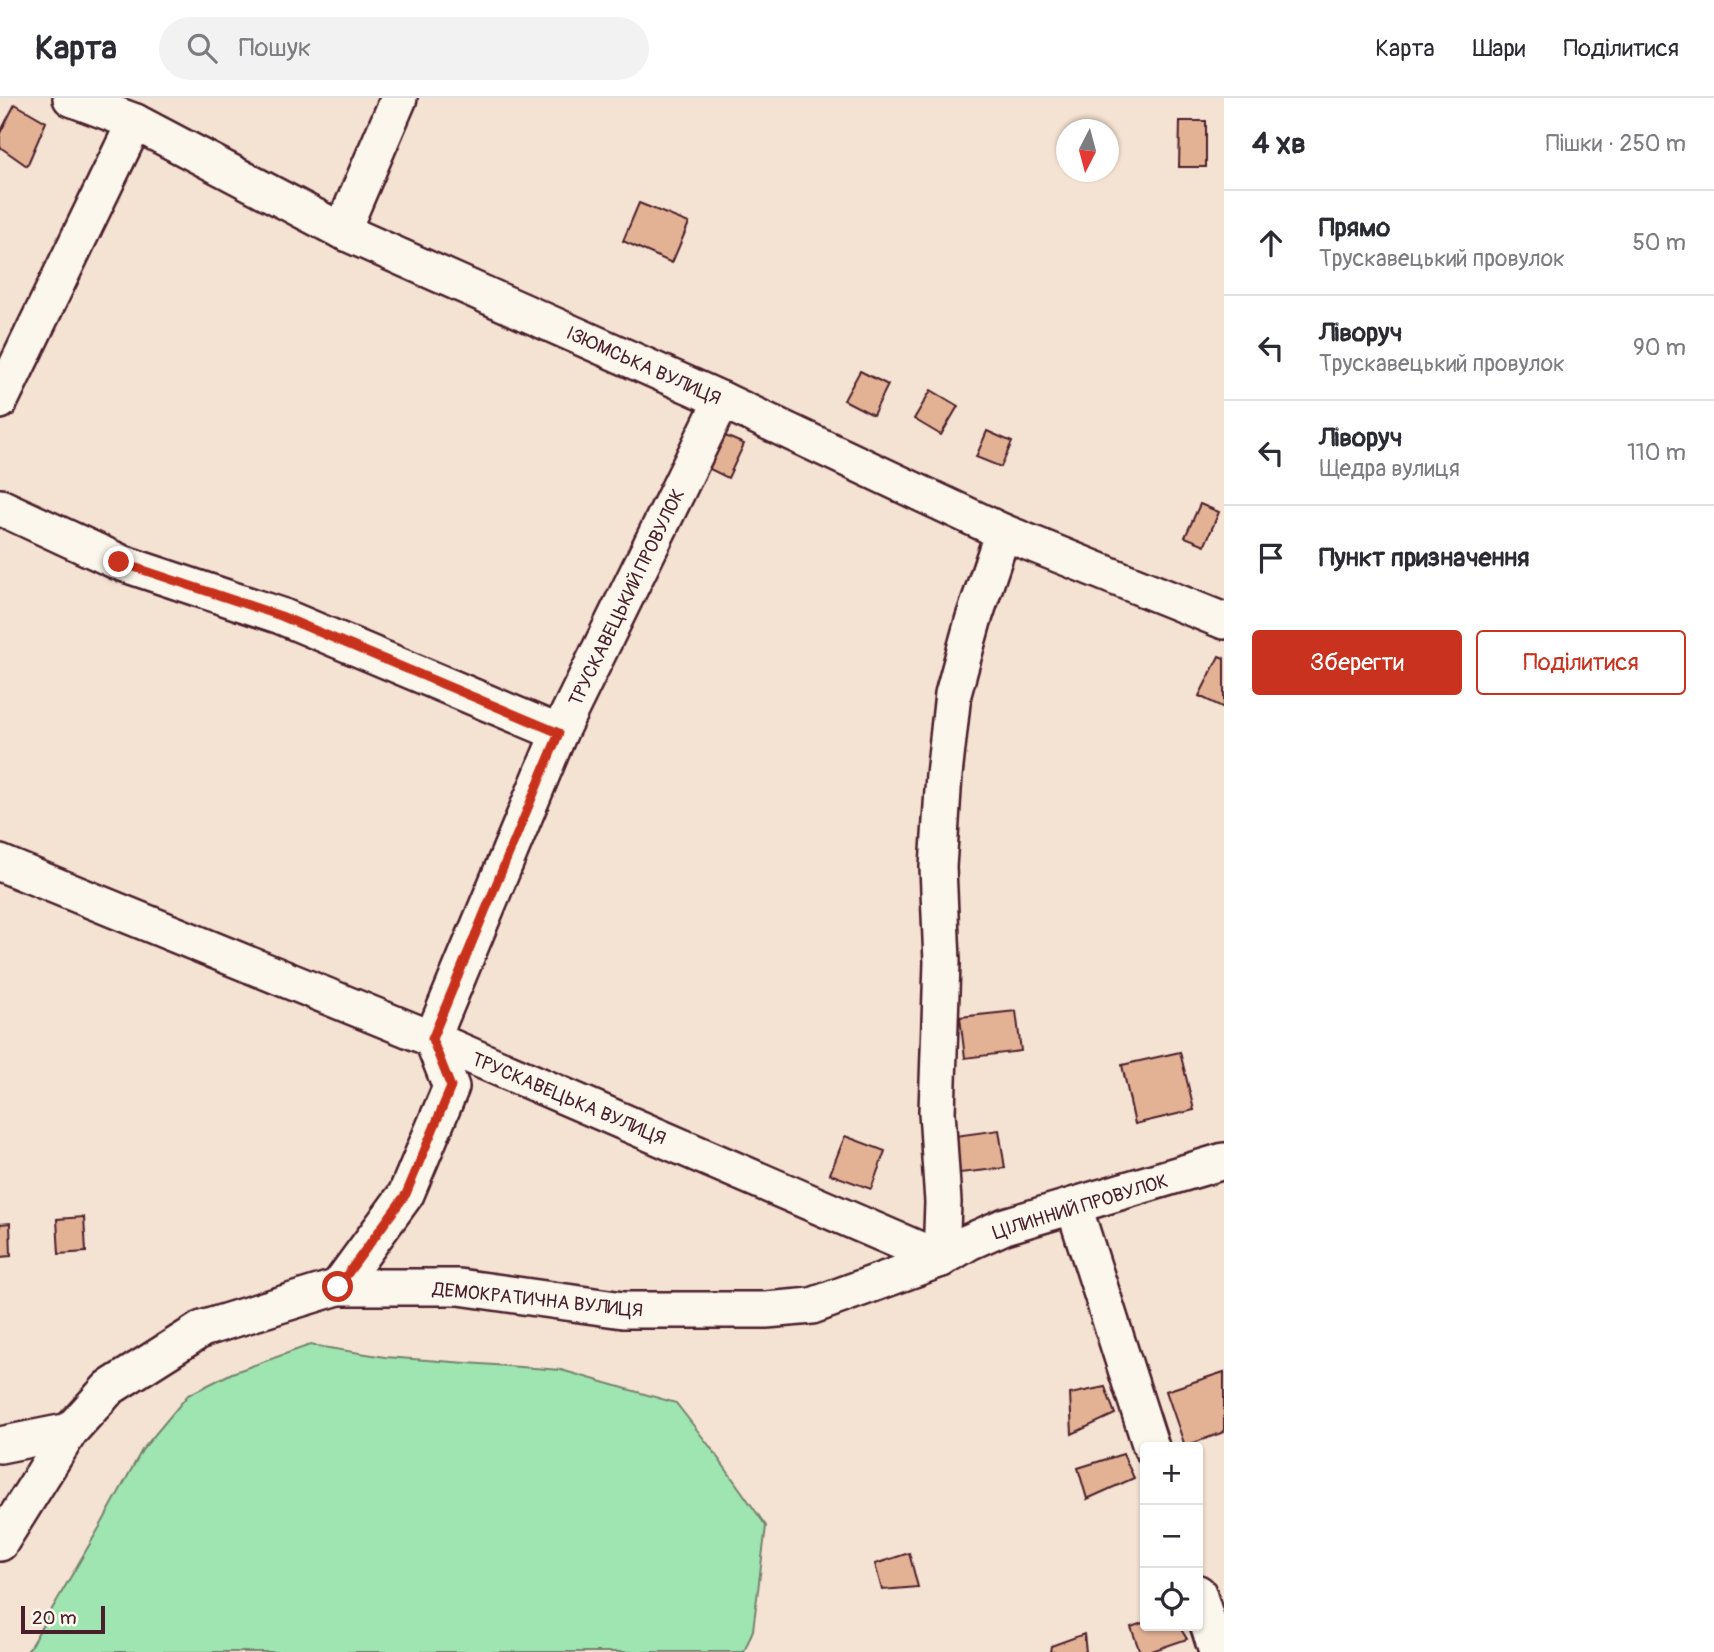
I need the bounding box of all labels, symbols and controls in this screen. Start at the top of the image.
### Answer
search box [159,17,649,80]
text: Карта [35,28,117,69]
icon: search [183,29,221,67]
text: Пошук [239,32,311,64]
text: Карта [1375,34,1435,63]
text: Шари [1473,34,1526,63]
text: Поділитися [1564,34,1679,63]
north arrow [1056,119,1119,182]
text: 4 хв [1252,125,1306,162]
text: Пішки · 250 m [1546,129,1686,158]
text: Прямо [1319,212,1390,244]
icon: ahead [1252,224,1290,262]
text: 50 m [1632,228,1686,257]
text: Трускавецький провулок [1319,244,1565,273]
text: Ліворуч [1319,317,1403,349]
street label: ІЗЮМСЬКА ВУЛИЦЯ [563,321,725,411]
icon: left [1252,329,1290,367]
text: 90 m [1633,333,1686,362]
text: Трускавецький провулок [1319,349,1565,378]
text: Ліворуч [1319,422,1403,454]
icon: left [1252,434,1290,472]
text: 110 m [1627,438,1686,467]
text: Щедра вулиця [1319,454,1460,483]
street label: ТРУСКАВЕЦЬКИЙ ПРОВУЛОК [564,485,690,710]
icon: arrive [1252,539,1290,577]
text: Пункт призначення [1319,542,1530,574]
route end [103,546,134,577]
button: Зберегти [1252,630,1462,695]
button: Поділитися [1476,630,1686,695]
street label: ТРУСКАВЕЦЬКА ВУЛИЦЯ [468,1047,669,1151]
street label: ЦІЛИННИЙ ПРОВУЛОК [990,1169,1171,1245]
route start [322,1271,353,1302]
street label: ДЕМОКРАТИЧНА ВУЛИЦЯ [431,1277,644,1323]
map controls [1140,1442,1203,1631]
button: + [1140,1442,1203,1505]
button: − [1140,1505,1203,1568]
button: locate [1140,1568,1203,1631]
scale bar [21,1603,105,1635]
text: 20 m [32,1606,77,1630]

